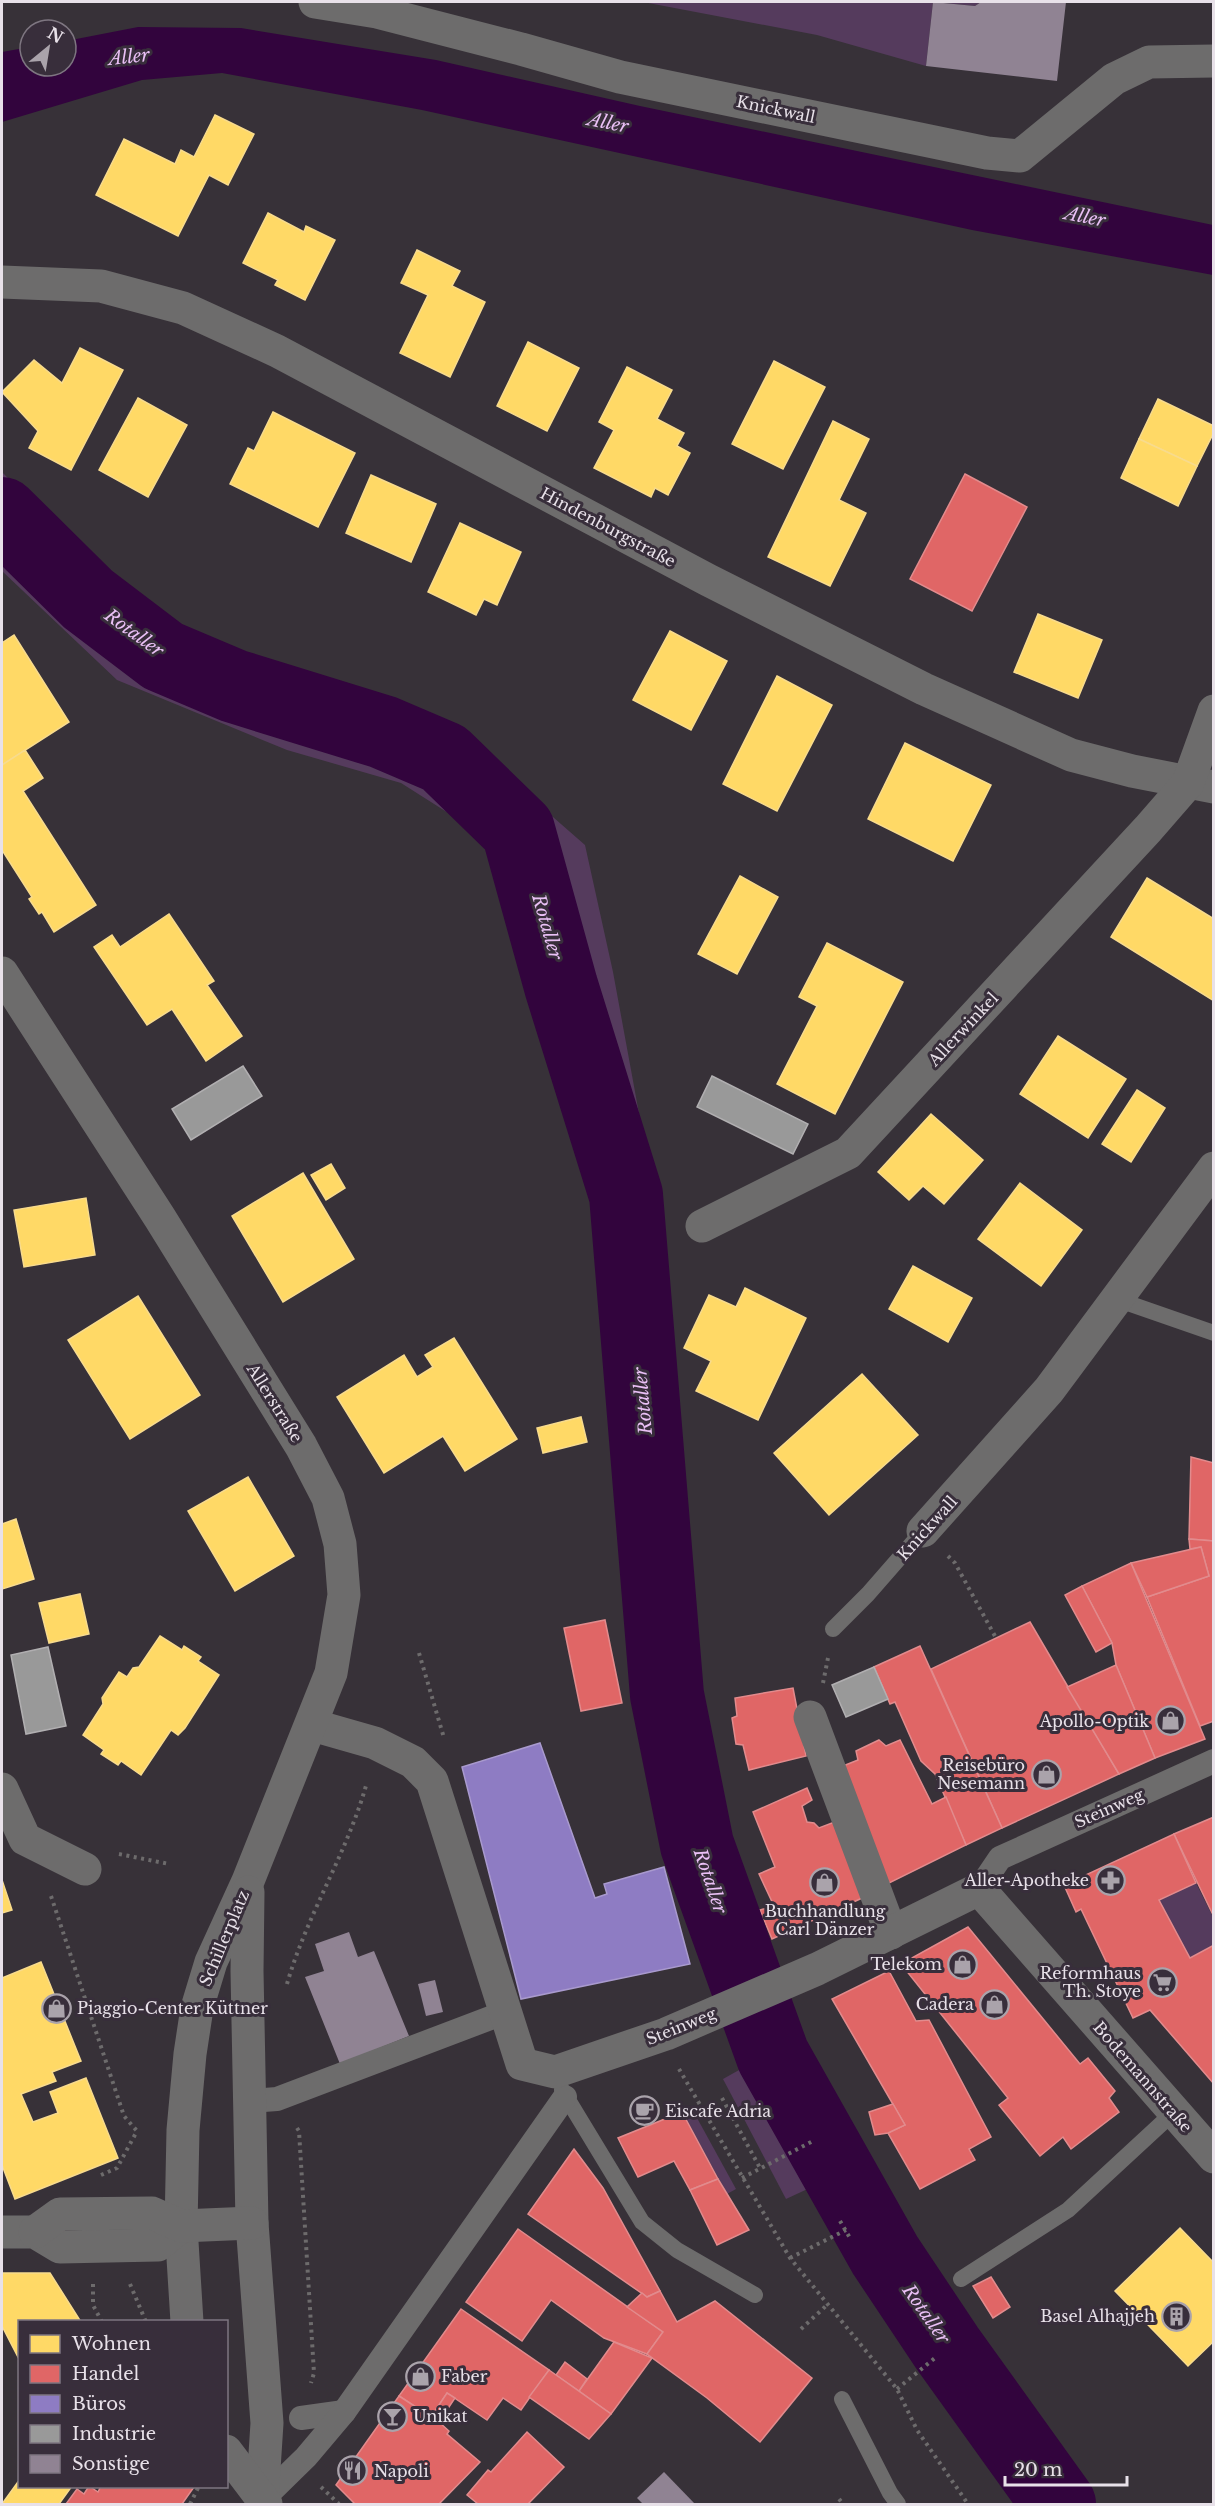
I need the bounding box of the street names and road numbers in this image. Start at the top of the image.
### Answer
street label: Knickwall [735,91,817,127]
street label: Hindenburgstraße [537,483,679,571]
street label: Allerwinkel [923,988,1002,1071]
street label: Allerstraße [242,1359,307,1446]
street label: Knickwall [893,1492,961,1564]
street label: Steinweg [1071,1784,1147,1832]
street label: Schillerplatz [195,1887,253,1989]
street label: Steinweg [643,2003,719,2049]
street label: Bodemannstraße [1089,2017,1197,2137]

